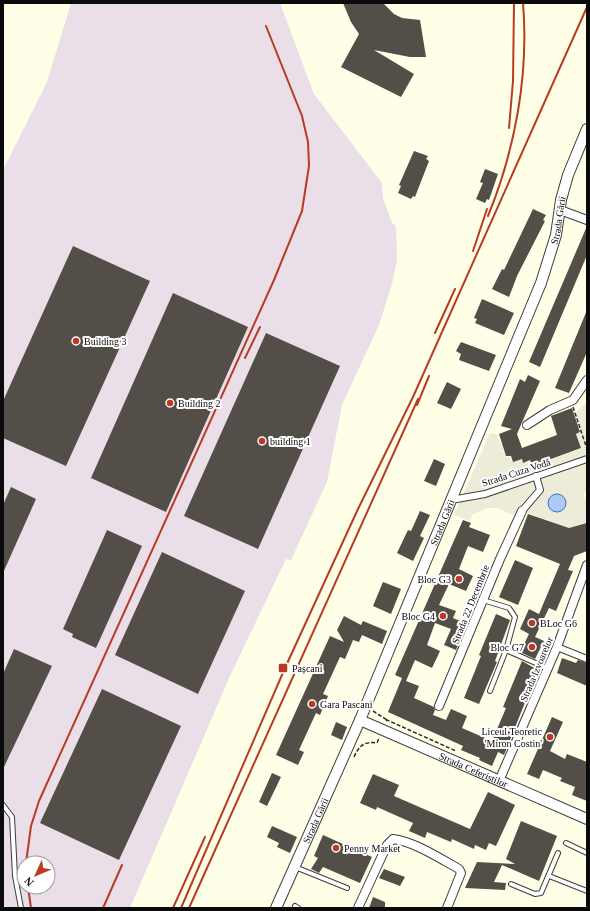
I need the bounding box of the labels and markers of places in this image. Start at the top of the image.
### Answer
marker: Building 3 [71,336,81,346]
place label: Building 3 [84,336,127,347]
marker: Building 2 [165,398,175,408]
place label: Building 2 [178,398,221,409]
marker: building 1 [257,436,267,446]
place label: building 1 [270,436,311,447]
place label: Bloc G3 [417,574,451,585]
marker: Bloc G3 [454,574,464,584]
place label: Bloc G4 [401,611,435,622]
marker: Bloc G4 [438,611,448,621]
marker: BLoc G6 [527,618,537,628]
place label: BLoc G6 [540,618,577,629]
place label: Bloc G7 [490,642,524,653]
marker: Bloc G7 [527,642,537,652]
marker: Pașcani [277,662,289,674]
place label: Pașcani [292,663,323,674]
marker: Gara Pascani [307,699,317,709]
place label: Gara Pascani [320,699,373,710]
place label: Liceul Teoretic 'Miron Costin' [482,726,543,749]
marker: Liceul Teoretic 'Miron Costin' [545,732,555,742]
marker: Penny Market [331,843,341,853]
place label: Penny Market [344,843,401,854]

